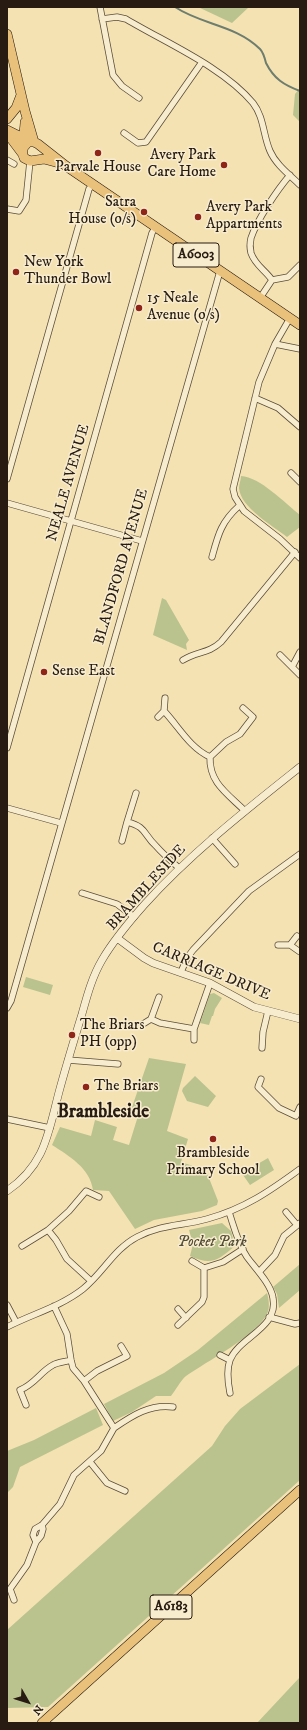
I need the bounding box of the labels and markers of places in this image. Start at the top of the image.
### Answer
place label: Avery Park Care Home [148,147,216,182]
marker: Parvale House [93,148,103,158]
place label: Parvale House [55,159,141,177]
marker: Avery Park Care Home [219,160,229,170]
place label: Satra House (o/s) [68,194,136,229]
place label: Avery Park Appartments [206,199,282,234]
marker: Satra House (o/s) [139,207,149,217]
marker: Avery Park Appartments [193,212,203,222]
place label: New York Thunder Bowl [24,254,111,289]
marker: New York Thunder Bowl [11,267,21,277]
place label: 15 Neale Avenue (o/s) [147,290,220,325]
marker: 15 Neale Avenue (o/s) [134,303,144,313]
place label: Sense East [52,663,115,681]
marker: Sense East [39,667,49,677]
place label: The Briars PH (opp) [80,1017,144,1052]
marker: The Briars PH (opp) [67,1030,77,1040]
place label: The Briars [94,1078,158,1096]
marker: The Briars [81,1082,91,1092]
marker: Brambleside Primary School [208,1134,218,1144]
place label: Brambleside Primary School [167,1145,259,1180]

